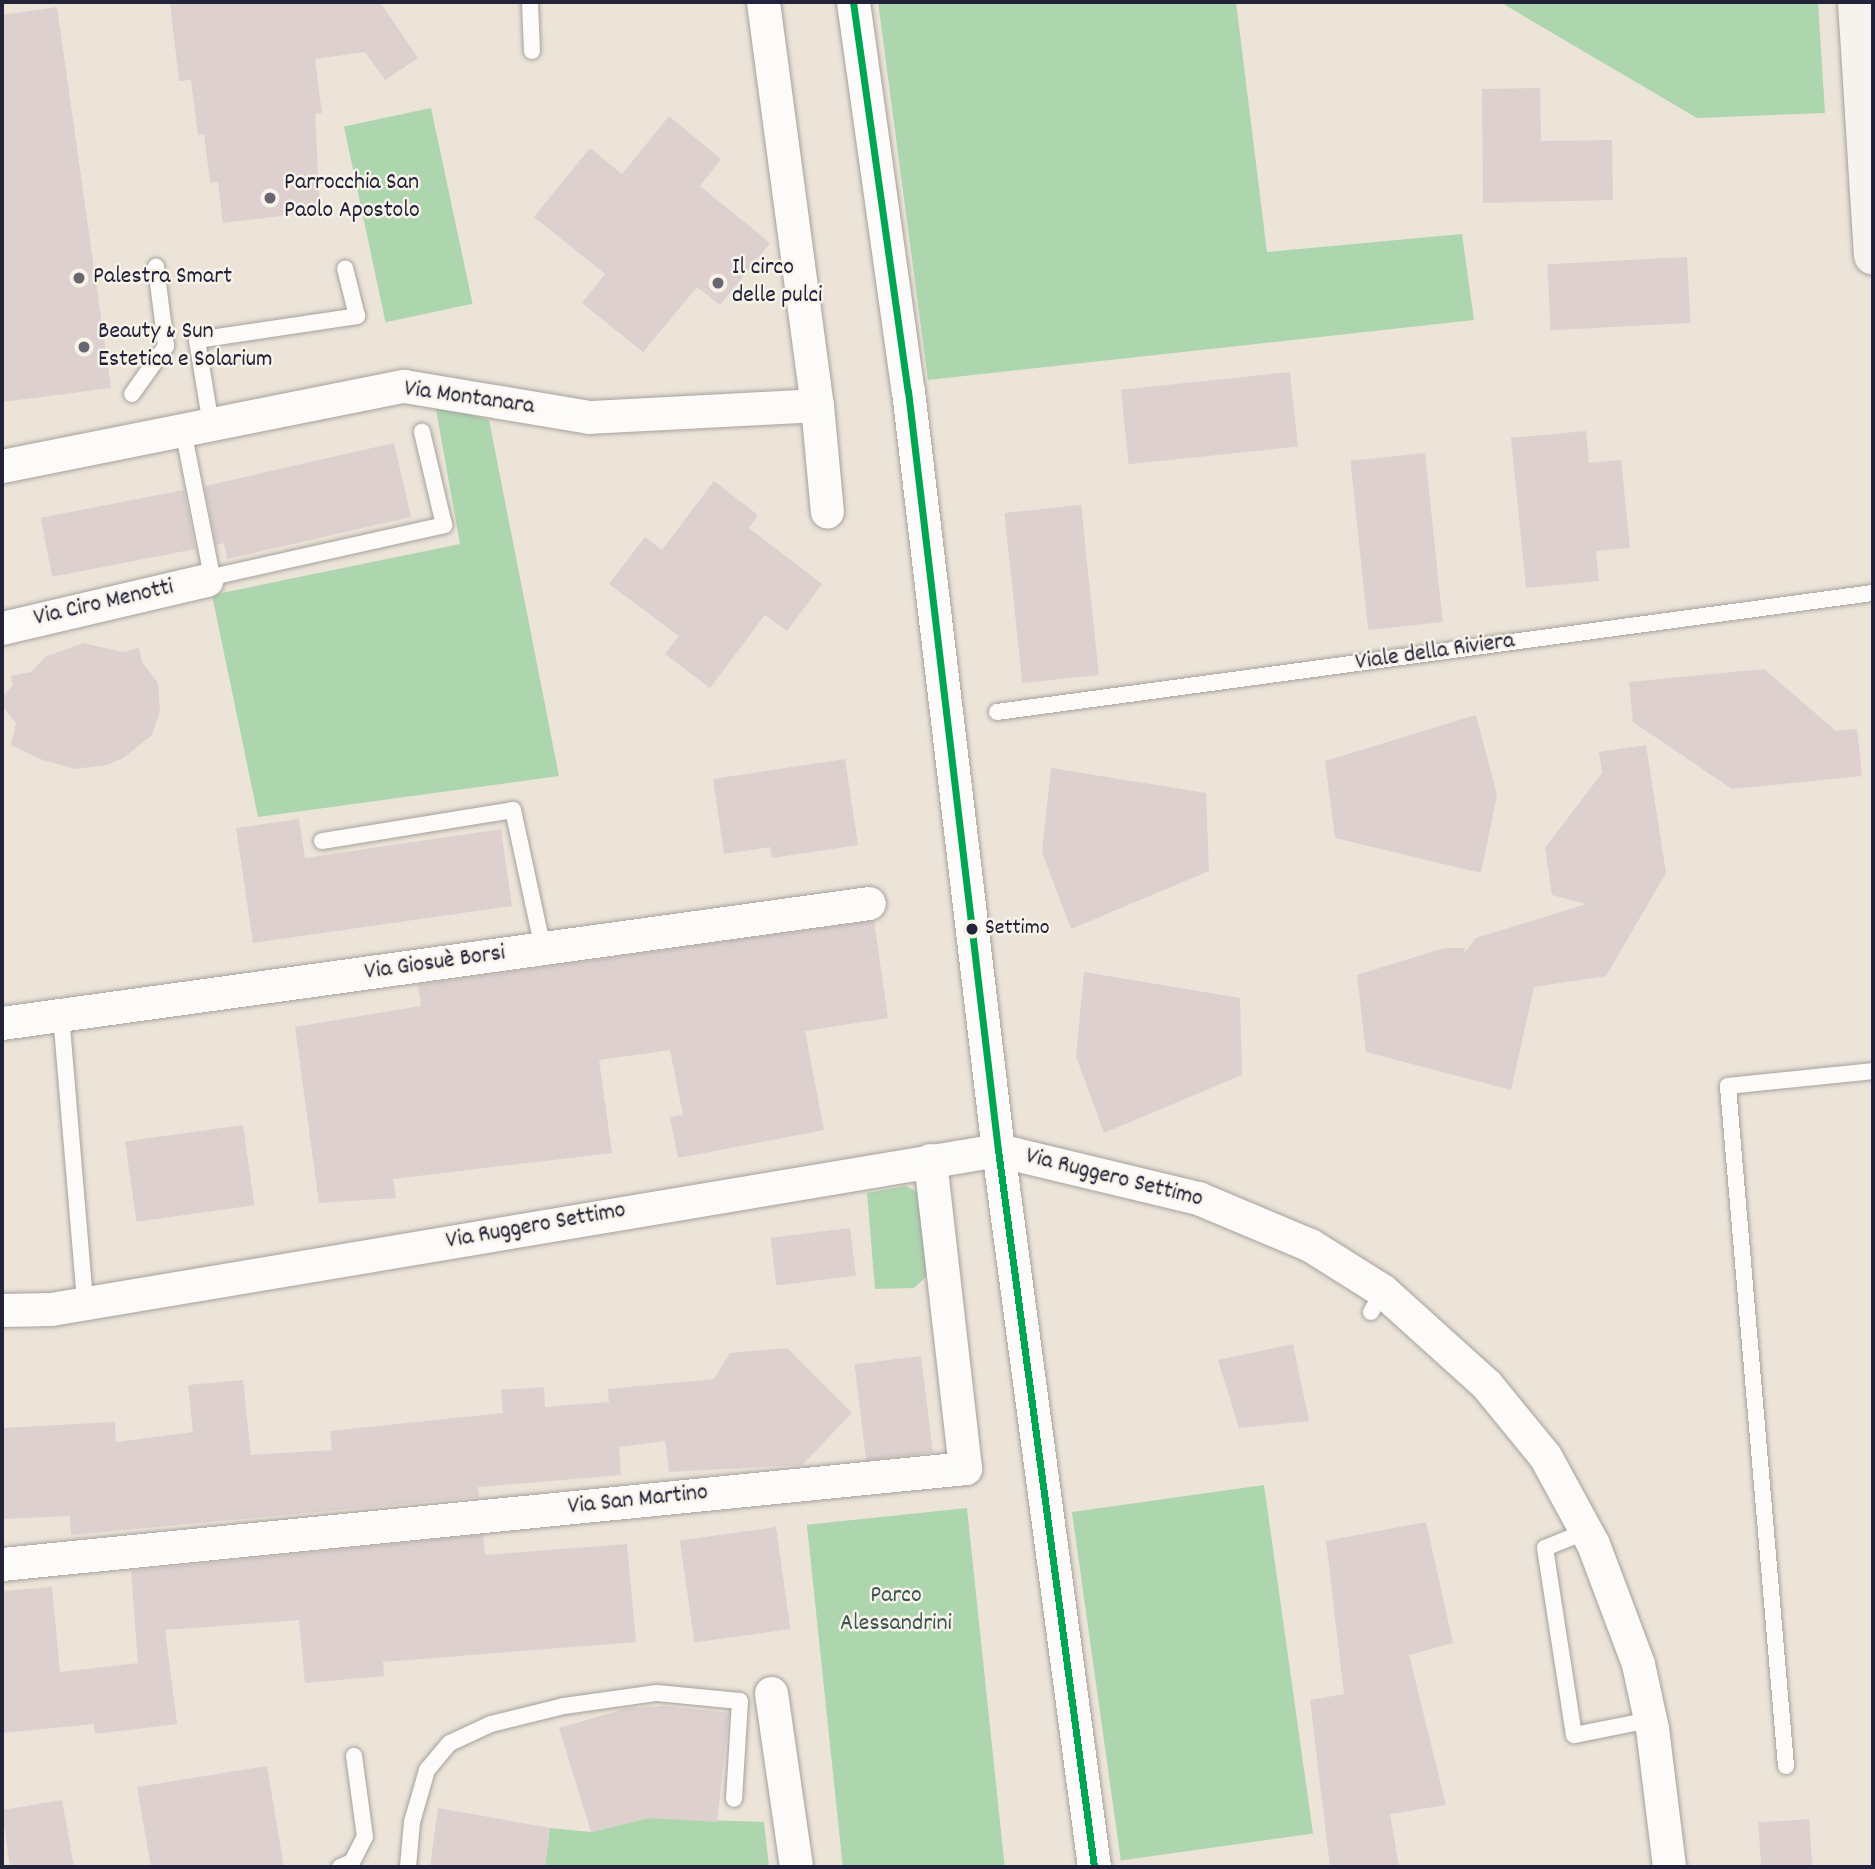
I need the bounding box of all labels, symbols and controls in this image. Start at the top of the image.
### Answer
place label: Parrocchia San Paolo Apostolo [284,170,420,226]
marker: Parrocchia San Paolo Apostolo [262,190,278,206]
place label: Il circo delle pulci [732,255,822,311]
place label: Palestra Smart [93,264,232,292]
marker: Palestra Smart [71,270,87,286]
marker: Il circo delle pulci [710,275,726,291]
place label: Beauty & Sun Estetica e Solarium [98,319,272,375]
marker: Beauty & Sun Estetica e Solarium [76,339,92,355]
street label: Via Montanara [402,376,536,422]
street label: Via Ciro Menotti [31,574,177,634]
street label: Viale della Riviera [1354,628,1516,678]
place label: Settimo [985,916,1050,942]
marker: Settimo [965,922,979,936]
street label: Via Giosuè Borsi [363,940,507,988]
street label: Via Ruggero Settimo [1022,1143,1206,1215]
street label: Via Ruggero Settimo [444,1197,628,1257]
street label: Via San Martino [567,1479,709,1523]
park label: Parco Alessandrini [840,1583,952,1639]

